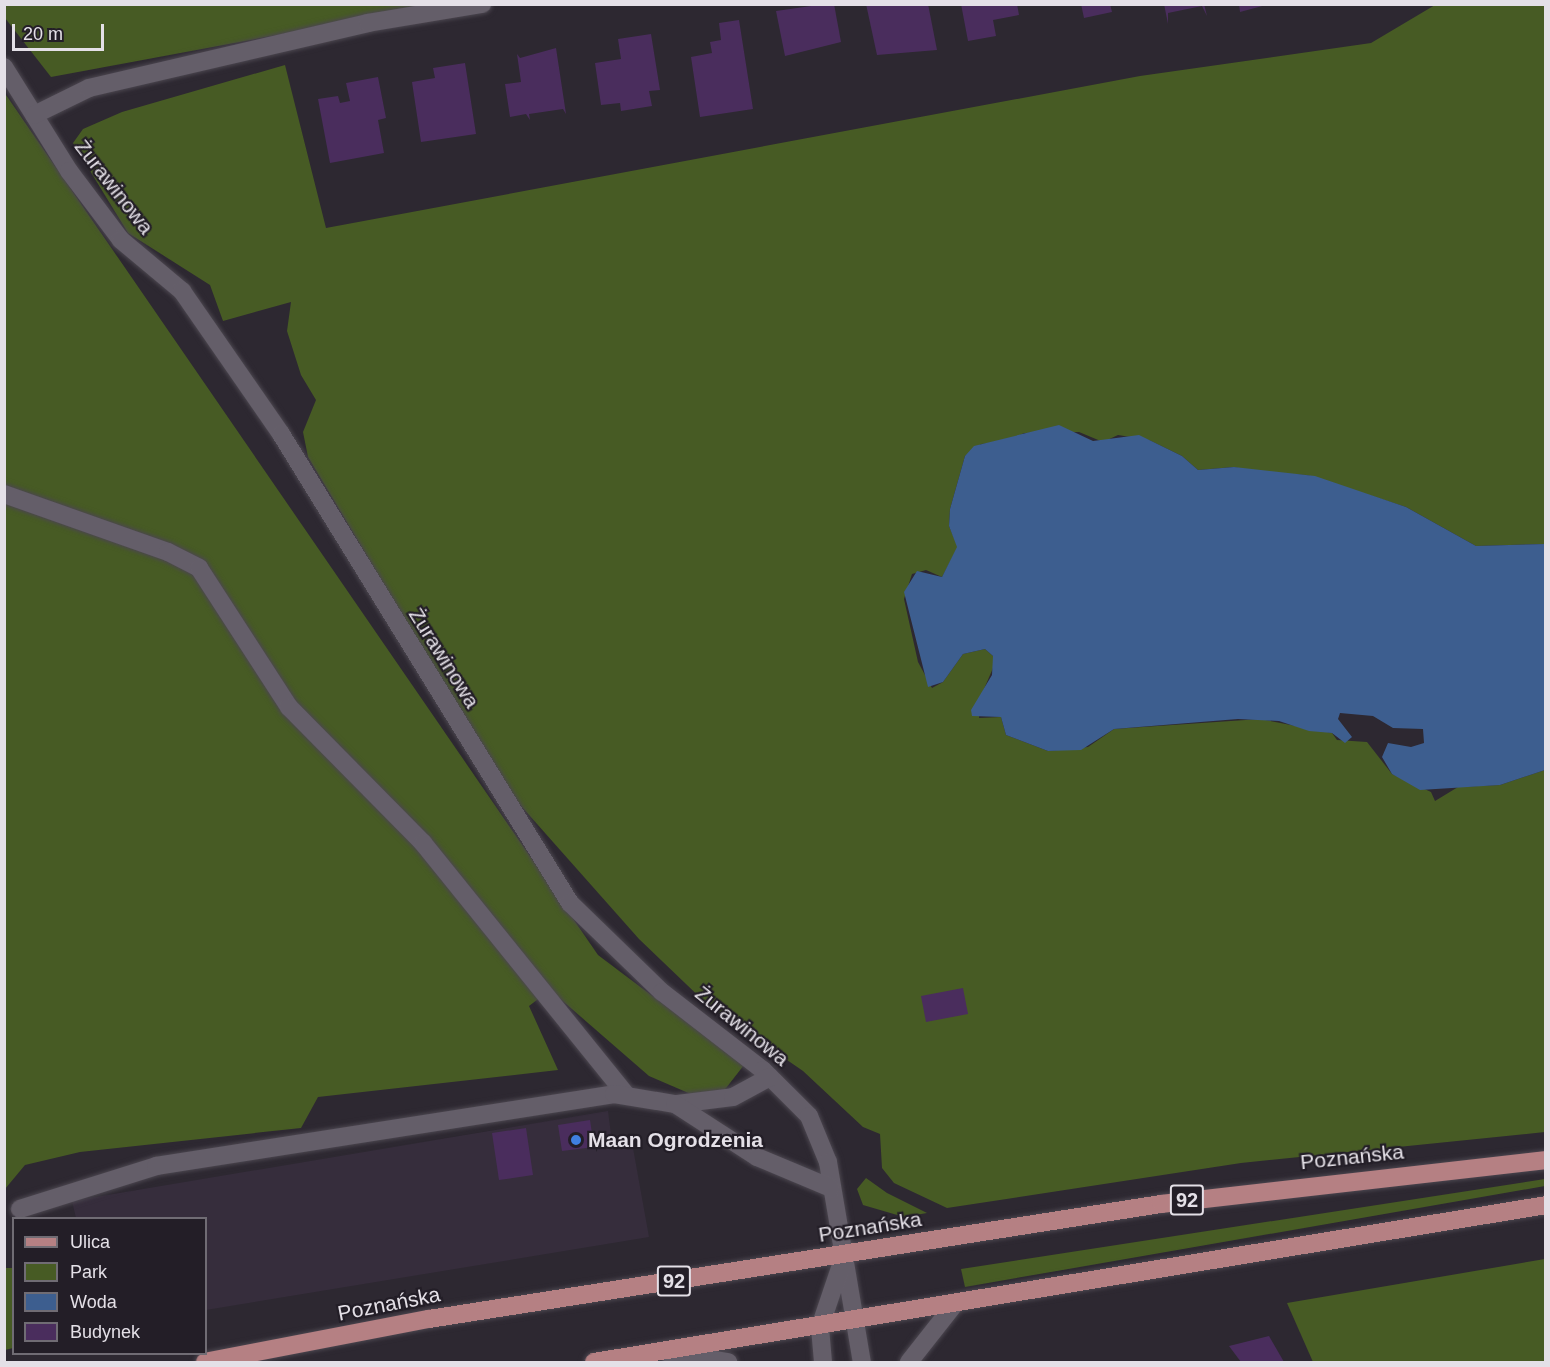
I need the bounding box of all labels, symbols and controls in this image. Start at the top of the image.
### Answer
scale bar [15,12,106,50]
text: 20 m [23,24,63,44]
street label: Żurawinowa [69,135,159,239]
street label: Żurawinowa [403,603,485,713]
street label: Żurawinowa [690,981,794,1071]
place label: Maan Ogrodzenia [588,1127,763,1153]
marker: Maan Ogrodzenia [569,1133,583,1147]
street label: Poznańska [1299,1139,1405,1175]
road number: 92 [1169,1183,1205,1217]
street label: Poznańska [817,1206,923,1248]
legend [12,1217,207,1355]
text: Ulica [70,1232,110,1252]
text: Park [70,1262,107,1282]
road number: 92 [656,1264,692,1298]
street label: Poznańska [336,1282,442,1326]
text: Woda [70,1292,117,1312]
text: Budynek [70,1322,140,1342]

